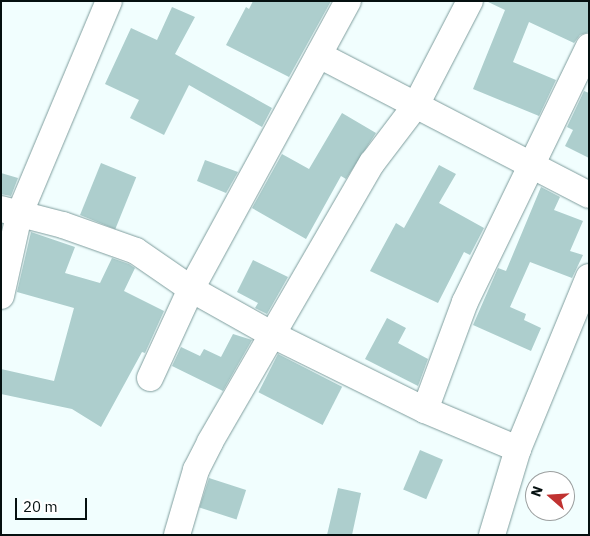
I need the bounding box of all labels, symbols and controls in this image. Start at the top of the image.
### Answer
north arrow [525,471,575,521]
text: N [527,484,547,499]
scale bar [18,488,90,520]
text: 20 m [23,497,58,516]

